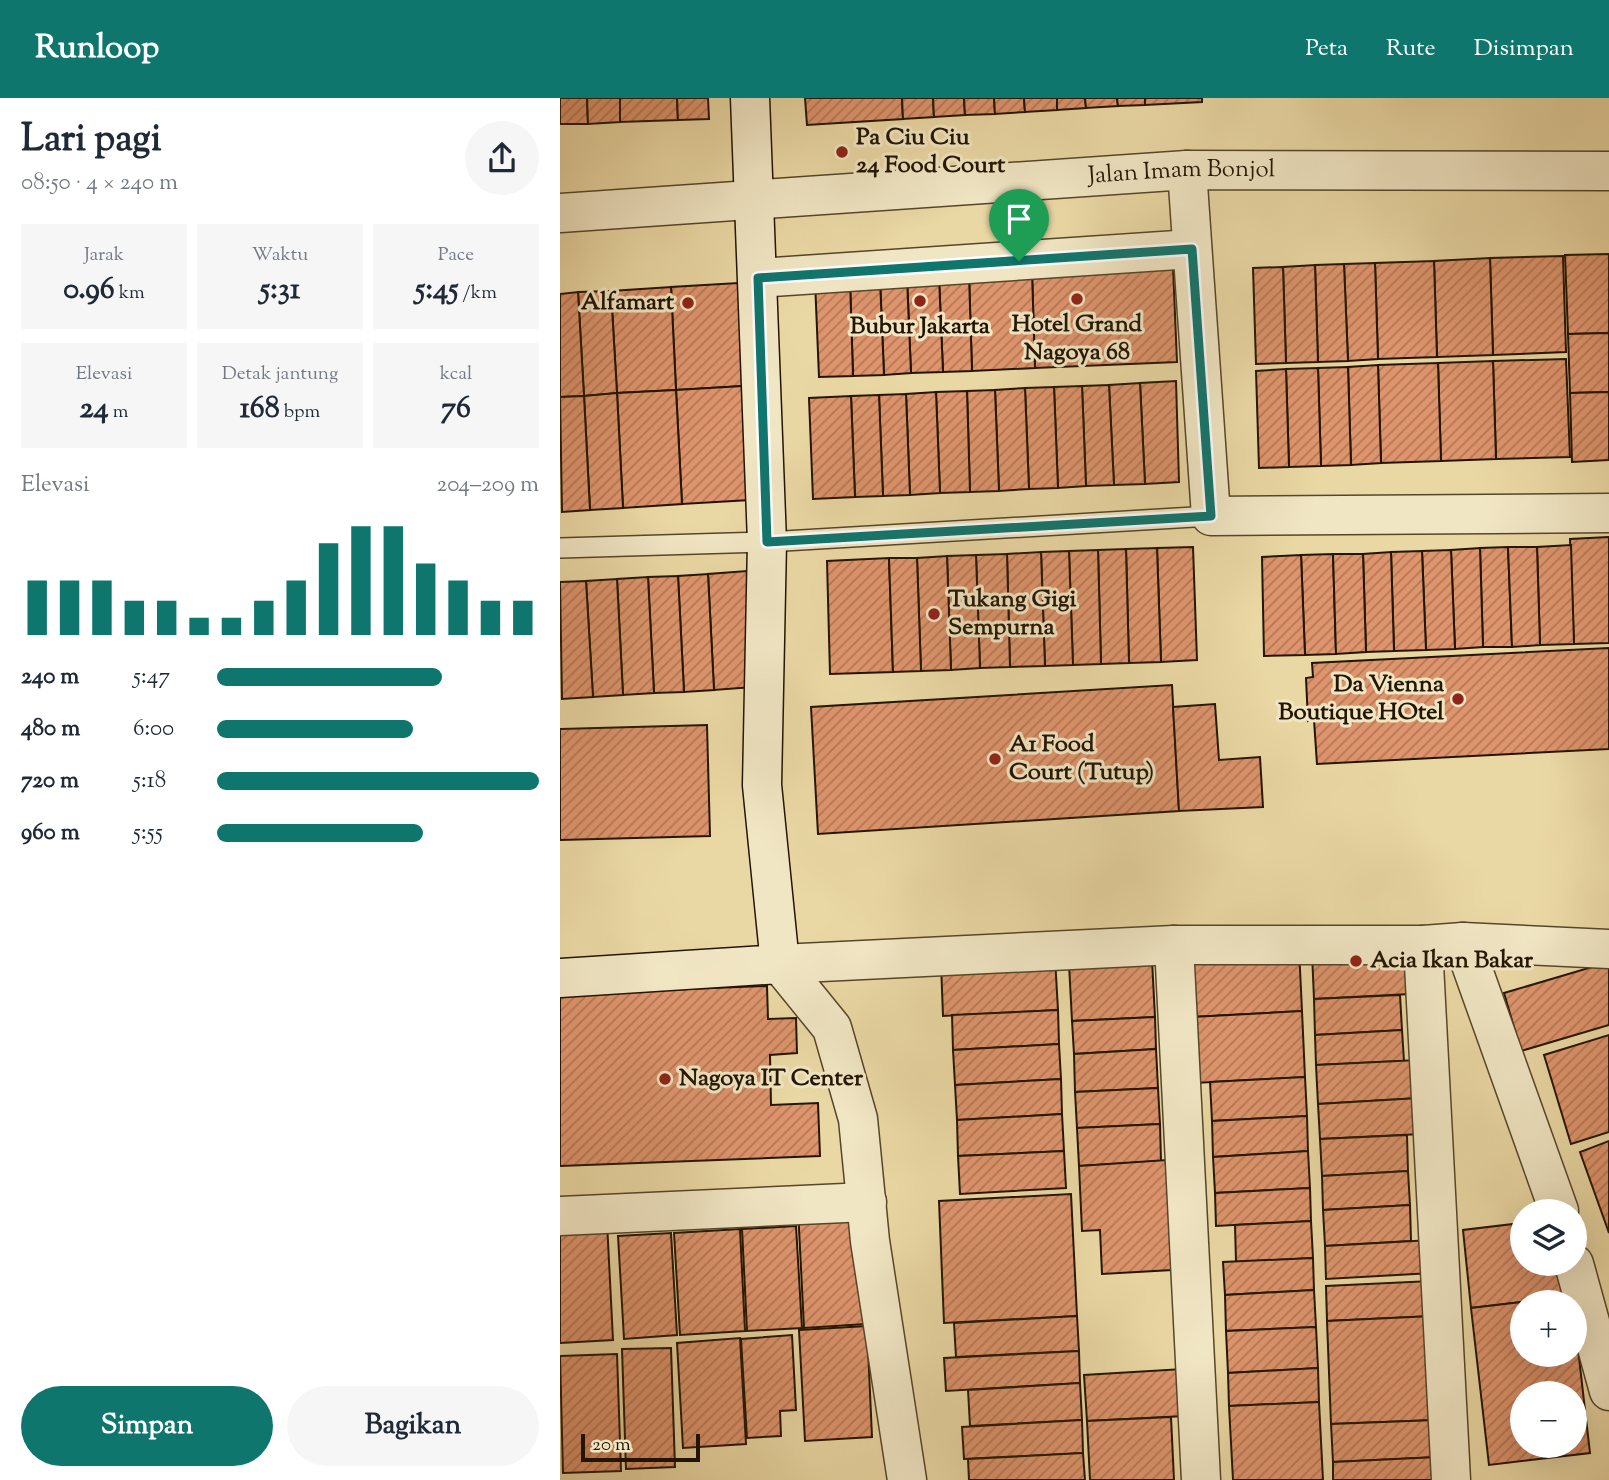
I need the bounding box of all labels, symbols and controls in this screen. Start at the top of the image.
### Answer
text: Runloop [35,25,159,73]
text: Peta [1305,32,1348,66]
text: Rute [1386,32,1436,66]
text: Disimpan [1474,32,1574,66]
text: Lari pagi [21,114,161,168]
button: share [465,121,539,195]
place label: Pa Ciu Ciu 24 Food Court [856,121,1006,183]
marker: Pa Ciu Ciu 24 Food Court [834,144,850,160]
street label: Jalan Imam Bonjol [1085,153,1276,194]
text: 08:50 · 4 × 240 m [21,167,178,200]
pin [989,189,1049,261]
icon: arrive [1000,200,1038,238]
text: Jarak [84,242,124,269]
text: Waktu [252,242,308,269]
text: Pace [438,242,474,269]
text: 0.96 [63,269,115,312]
text: 5:31 [260,269,300,312]
text: 5:45 [415,269,459,312]
text: km [115,280,145,307]
text: /km [459,280,497,307]
place label: Alfamart [581,286,675,320]
marker: Hotel Grand Nagoya 68 [1069,291,1085,307]
marker: Bubur Jakarta [912,293,928,309]
marker: Alfamart [680,295,696,311]
place label: Hotel Grand Nagoya 68 [1012,308,1143,370]
place label: Bubur Jakarta [850,310,991,344]
text: Elevasi [76,361,132,388]
text: Detak jantung [222,361,338,388]
text: kcal [440,361,472,388]
text: 24 [80,388,109,431]
text: 168 [240,388,280,431]
text: 76 [441,388,471,431]
text: m [109,399,128,426]
text: bpm [280,399,320,426]
text: Elevasi [21,469,90,502]
text: 204–209 m [437,469,539,502]
place label: Tukang Gigi Sempurna [948,583,1077,645]
marker: Tukang Gigi Sempurna [926,606,942,622]
text: 240 m [21,661,79,694]
text: 5:47 [133,661,170,694]
place label: Da Vienna Boutique HOtel [1278,668,1445,730]
marker: Da Vienna Boutique HOtel [1450,691,1466,707]
text: 480 m [21,713,80,746]
text: 6:00 [133,713,174,746]
place label: A1 Food Court (Tutup) [1009,728,1154,790]
marker: A1 Food Court (Tutup) [987,751,1003,767]
text: 720 m [21,765,79,798]
text: 5:18 [133,765,166,798]
text: 960 m [21,817,80,850]
text: 5:55 [133,817,163,850]
place label: Acia Ikan Bakar [1370,944,1534,978]
marker: Acia Ikan Bakar [1348,953,1364,969]
place label: Nagoya IT Center [679,1062,864,1096]
marker: Nagoya IT Center [657,1071,673,1087]
map controls [1510,1199,1587,1458]
button: layers [1510,1199,1587,1276]
button: + [1510,1290,1587,1367]
button: − [1510,1381,1587,1458]
button: Simpan [21,1386,273,1466]
button: Bagikan [287,1386,539,1466]
scale bar [581,1431,700,1463]
text: 20 m [592,1432,631,1459]

